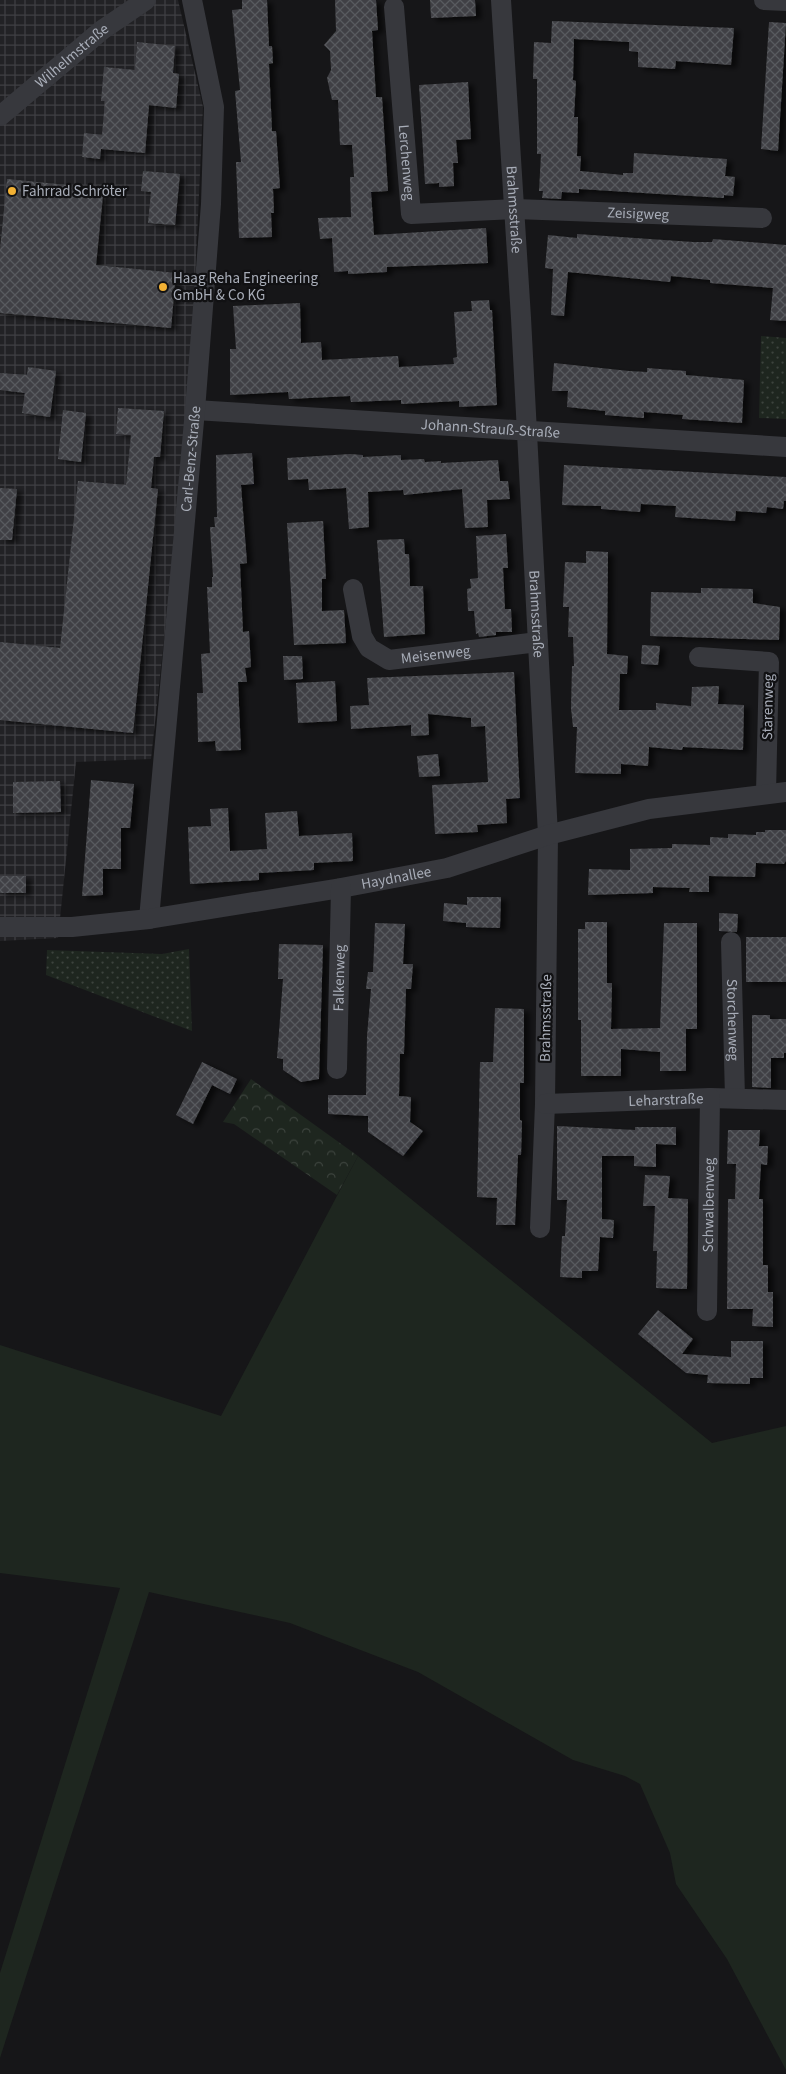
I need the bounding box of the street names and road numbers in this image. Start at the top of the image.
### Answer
street label: Wilhelmstraße [30,18,113,93]
street label: Lerchenweg [393,124,420,202]
street label: Brahmsstraße [501,165,527,254]
street label: Zeisigweg [607,202,670,225]
street label: Carl-Benz-Straße [175,405,206,513]
street label: Johann-Strauß-Straße [420,414,561,443]
street label: Brahmsstraße [524,570,549,658]
street label: Meisenweg [400,640,472,669]
street label: Starenweg [757,673,779,740]
street label: Haydnallee [359,861,433,894]
street label: Falkenweg [328,944,350,1012]
street label: Brahmsstraße [535,974,557,1062]
street label: Storchenweg [721,979,745,1062]
street label: Leharstraße [628,1088,704,1111]
street label: Schwalbenweg [697,1157,720,1252]

